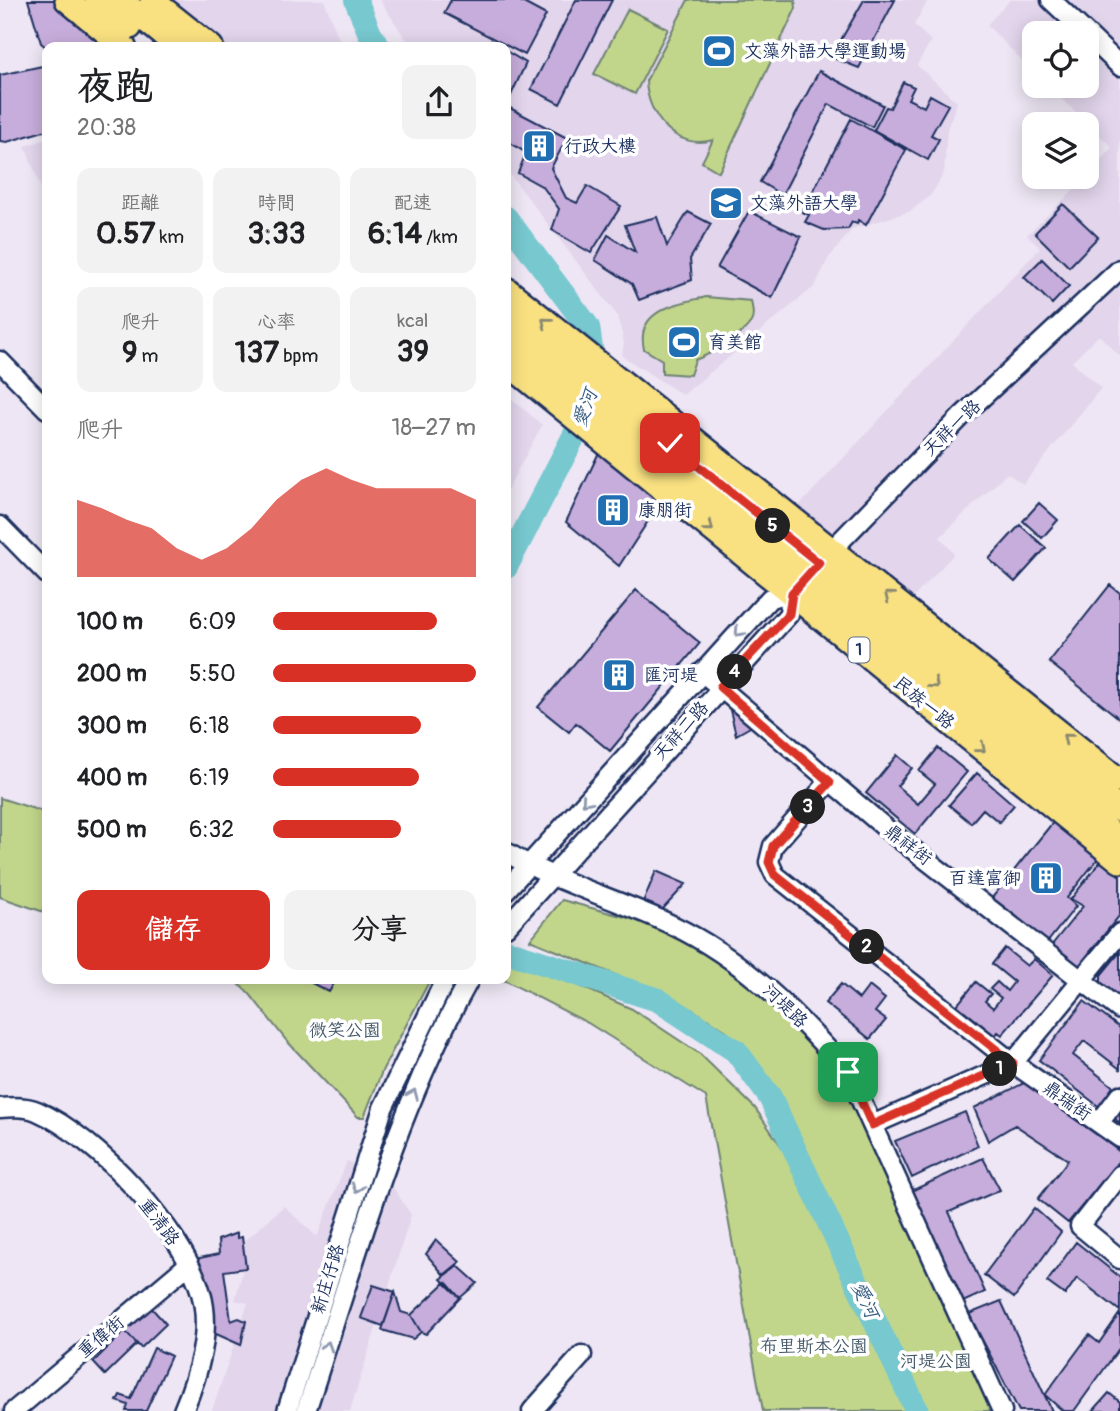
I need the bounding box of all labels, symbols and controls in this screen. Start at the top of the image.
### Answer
map controls [1022,21,1099,189]
button: locate [1022,21,1099,98]
sports icon: 文藻外語大學運動場 [700,32,738,70]
place label: 文藻外語大學運動場 [744,40,906,63]
text: 夜跑 [77,63,153,111]
button: share [402,65,476,139]
button: layers [1022,112,1099,189]
text: 20:38 [77,113,136,142]
building icon: 行政大樓 [520,127,558,165]
place label: 行政大樓 [564,135,636,158]
school or university icon: 文藻外語大學 [707,184,745,222]
text: 距離 [121,191,159,215]
text: 時間 [257,191,296,215]
text: 配速 [394,191,432,215]
place label: 文藻外語大學 [750,192,858,215]
text: 0.57 [96,215,155,252]
text: 3:33 [247,215,306,252]
text: 6:14 [368,215,422,252]
text: km [155,225,184,249]
text: /km [422,225,458,249]
text: kcal [397,309,428,333]
text: 爬升 [121,310,159,334]
text: 心率 [257,310,296,334]
one-way arrow [542,318,555,330]
sports icon: 育美館 [665,323,703,361]
place label: 育美館 [708,331,762,354]
text: 39 [397,333,429,370]
text: 9 [122,334,137,371]
text: 137 [235,334,279,371]
text: m [137,344,158,368]
text: bpm [279,344,318,368]
water label: 愛河 [567,383,604,430]
street label: 天祥一路 [918,395,986,461]
text: 18–27 m [391,413,476,442]
pin [640,413,700,473]
text: 爬升 [77,415,123,444]
icon: check [651,424,689,462]
building icon: 康朋街 [594,491,632,529]
place label: 康朋街 [638,499,692,522]
pin: 5 [756,508,790,544]
text: 5 [767,513,778,537]
one-way arrow [701,519,714,531]
one-way arrow [885,591,897,604]
text: 100 m [77,607,143,636]
text: 6:09 [189,607,236,636]
one-way arrow [734,624,747,637]
road number: 1 [848,638,870,663]
pin: 4 [718,654,752,690]
building icon: 匯河堤 [600,656,638,694]
text: 200 m [77,659,147,688]
text: 5:50 [189,659,236,688]
text: 4 [729,659,740,683]
place label: 匯河堤 [644,664,698,687]
street label: 民族一路 [889,671,959,735]
one-way arrow [925,676,938,688]
street label: 天祥二路 [648,697,714,765]
text: 300 m [77,711,147,740]
text: 6:18 [189,711,229,740]
one-way arrow [1062,734,1075,746]
one-way arrow [973,740,985,753]
text: 400 m [77,763,147,792]
text: 6:19 [189,763,229,792]
pin: 3 [790,790,826,824]
one-way arrow [582,792,594,805]
text: 3 [802,794,813,818]
text: 500 m [77,815,146,844]
text: 6:32 [189,815,234,844]
street label: 鼎祥街 [880,819,936,871]
building icon: 百達富御 [1027,859,1065,897]
place label: 百達富御 [949,867,1021,890]
button: 儲存 [77,890,270,970]
button: 分享 [284,890,476,970]
pin: 2 [850,930,884,964]
text: 2 [861,934,872,958]
street label: 河堤路 [758,979,812,1033]
park label: 微笑公園 [309,1019,381,1042]
pin [818,1042,878,1102]
pin: 1 [982,1052,1018,1086]
icon: arrive [829,1053,867,1091]
text: 1 [996,1056,1003,1080]
street label: 鼎瑞街 [1038,1076,1096,1126]
one-way arrow [405,1089,419,1102]
one-way arrow [351,1182,365,1194]
street label: 重清路 [134,1194,184,1250]
street label: 新庄仔路 [306,1241,350,1317]
water label: 愛河 [846,1278,885,1325]
street label: 重偉街 [73,1311,129,1363]
park label: 布里斯本公園 [760,1335,868,1358]
one-way arrow [318,1340,333,1352]
park label: 河堤公園 [900,1350,972,1373]

